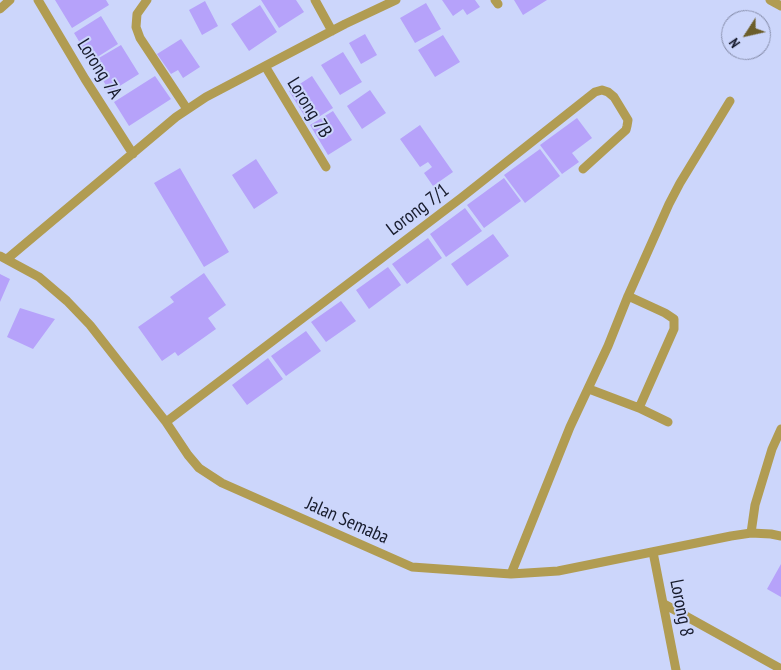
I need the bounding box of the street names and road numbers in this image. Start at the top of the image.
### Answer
street label: Lorong 7A [72,35,126,103]
street label: Lorong 7B [282,74,336,142]
street label: Lorong 7/1 [382,179,454,241]
street label: Jalan Semaba [302,493,392,549]
street label: Lorong 8 [664,577,698,639]

